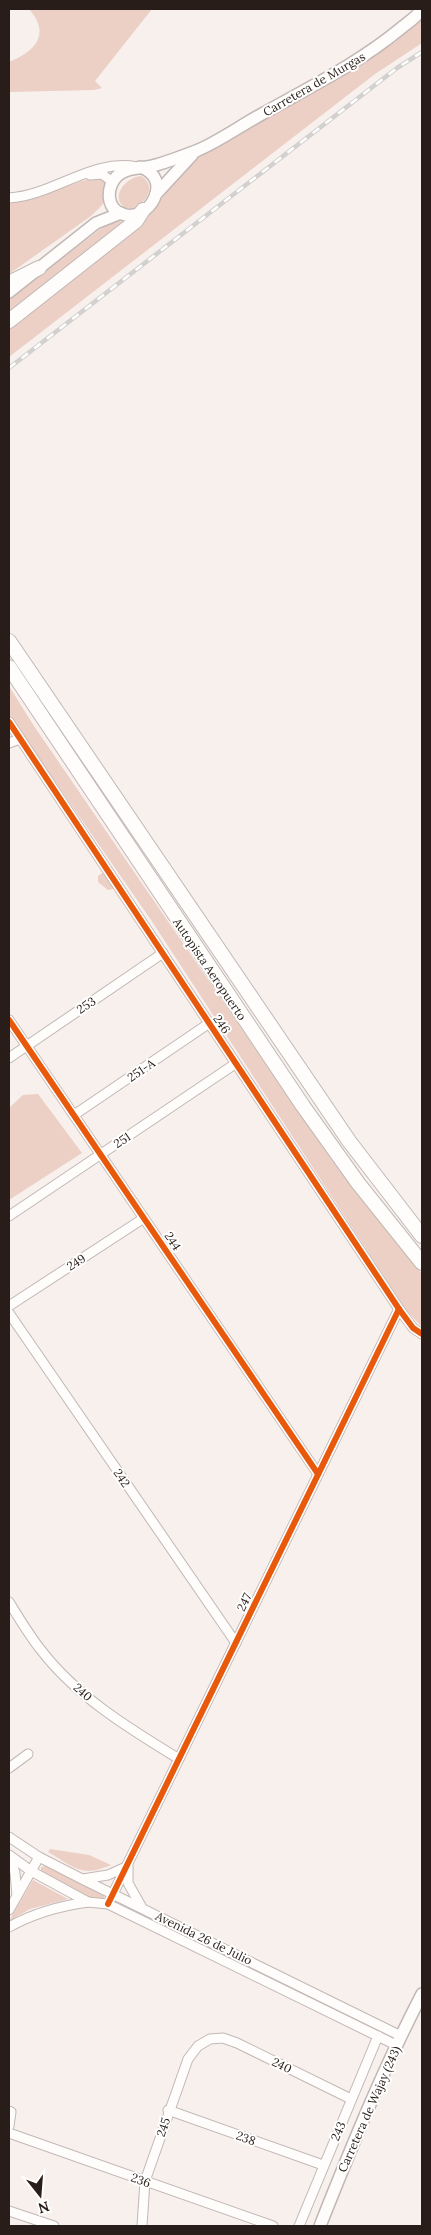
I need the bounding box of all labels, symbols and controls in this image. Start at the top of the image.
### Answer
street label: Carretera de Murgas [260,48,368,119]
street label: Autopista Aeropuerto [170,914,250,1023]
street label: 253 [74,993,99,1017]
street label: 246 [210,1012,234,1036]
street label: 251-A [124,1055,158,1085]
street label: 251 [111,1129,133,1151]
street label: 244 [161,1229,185,1254]
street label: 249 [64,1250,88,1274]
street label: 242 [110,1466,134,1490]
street label: 247 [233,1590,255,1613]
street label: 240 [70,1680,96,1704]
street label: Avenida 26 de Julio [152,1908,255,1968]
street label: Carretera de Wajay (243) [335,2044,403,2174]
street label: 240 [270,2054,294,2076]
street label: 245 [153,2116,173,2138]
street label: 243 [328,2119,348,2143]
street label: 238 [234,2128,258,2149]
north arrow [15,2170,65,2220]
street label: 236 [129,2170,153,2190]
text: N [36,2197,52,2218]

